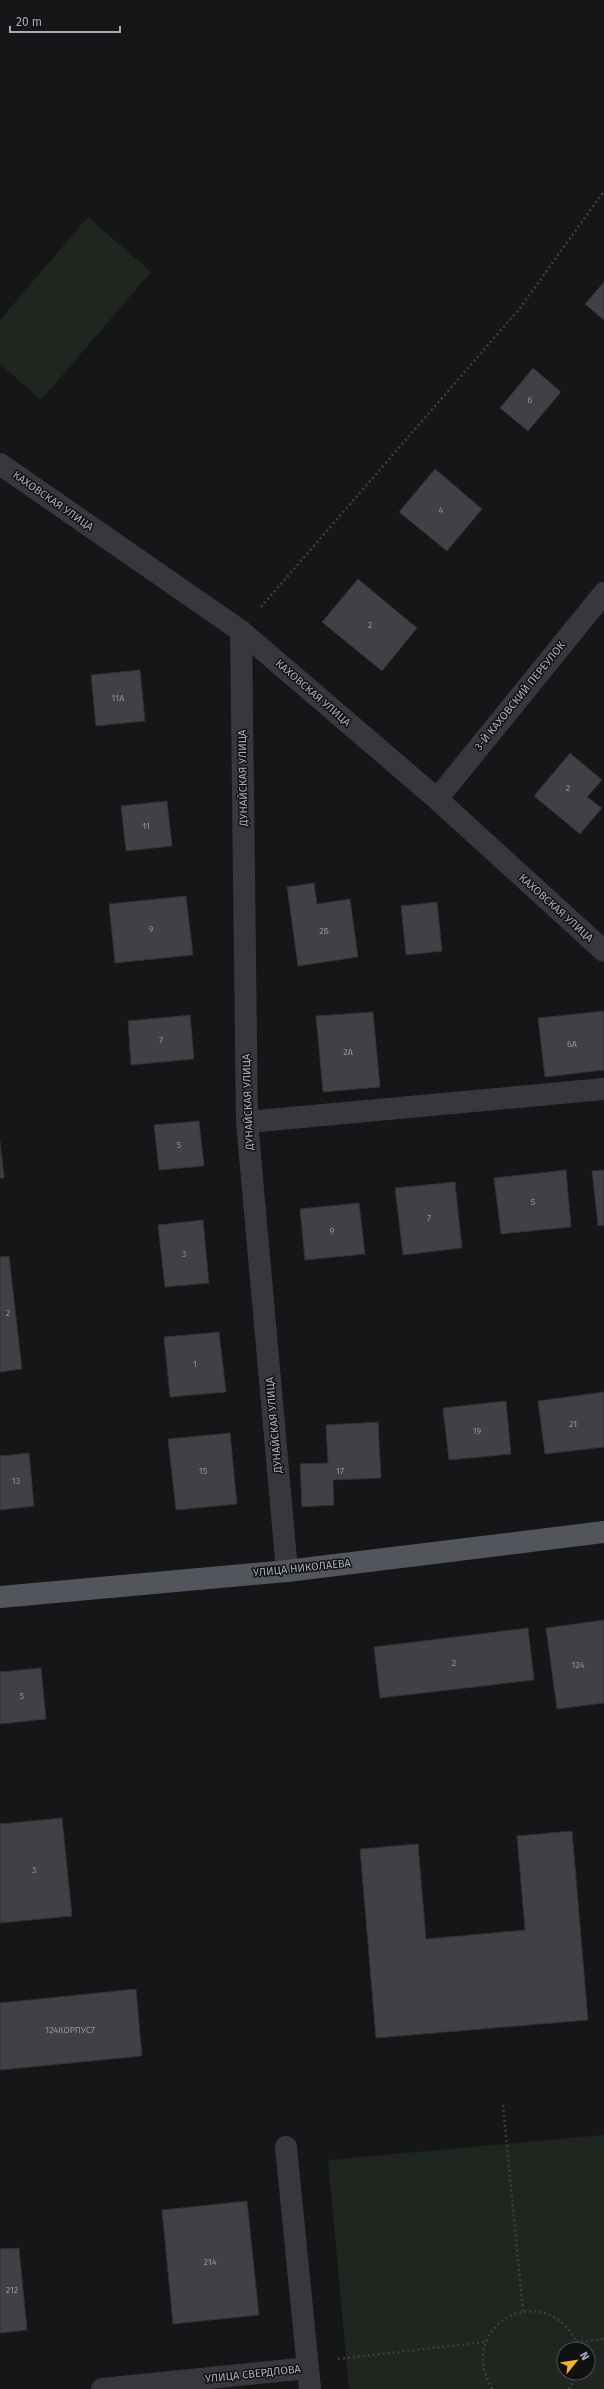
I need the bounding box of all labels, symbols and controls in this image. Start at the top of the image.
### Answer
scale bar [10,8,120,34]
text: 20 m [16,15,42,29]
house number: 6 [528,395,533,405]
street label: КАХОВСКАЯ УЛИЦА [10,468,96,534]
house number: 4 [439,505,444,515]
house number: 2 [368,620,372,630]
street label: 3-Й КАХОВСКИЙ ПЕРЕУЛОК [472,639,568,753]
street label: КАХОВСКАЯ УЛИЦА [273,657,354,730]
house number: 11А [112,693,125,703]
street label: ДУНАЙСКАЯ УЛИЦА [236,729,250,827]
house number: 2 [566,783,570,793]
house number: 11 [142,821,150,831]
street label: КАХОВСКАЯ УЛИЦА [516,871,596,945]
house number: 9 [149,924,154,934]
house number: 2Б [319,926,329,936]
house number: 7 [159,1035,163,1045]
house number: 6А [567,1039,578,1049]
house number: 2А [343,1047,354,1057]
street label: ДУНАЙСКАЯ УЛИЦА [240,1053,256,1151]
house number: 5 [177,1140,182,1150]
house number: 5 [531,1197,536,1207]
house number: 7 [427,1213,431,1223]
house number: 9 [330,1226,335,1236]
house number: 3 [182,1249,186,1259]
house number: 2 [6,1308,10,1318]
house number: 1 [193,1359,197,1369]
street label: ДУНАЙСКАЯ УЛИЦА [263,1376,285,1475]
house number: 21 [569,1419,577,1429]
house number: 19 [473,1426,482,1436]
house number: 15 [199,1466,208,1476]
house number: 17 [336,1466,344,1476]
house number: 13 [12,1476,20,1486]
street label: УЛИЦА НИКОЛАЕВА [253,1556,352,1580]
house number: 2 [452,1658,456,1668]
house number: 124 [572,1660,585,1670]
house number: 5 [20,1691,25,1701]
house number: 3 [32,1865,36,1875]
house number: 124КОРПУС7 [45,2025,95,2035]
house number: 214 [204,2257,217,2267]
house number: 212 [6,2285,18,2295]
north arrow [556,2341,596,2381]
text: N [577,2350,592,2363]
street label: УЛИЦА СВЕРДЛОВА [205,2362,302,2385]

